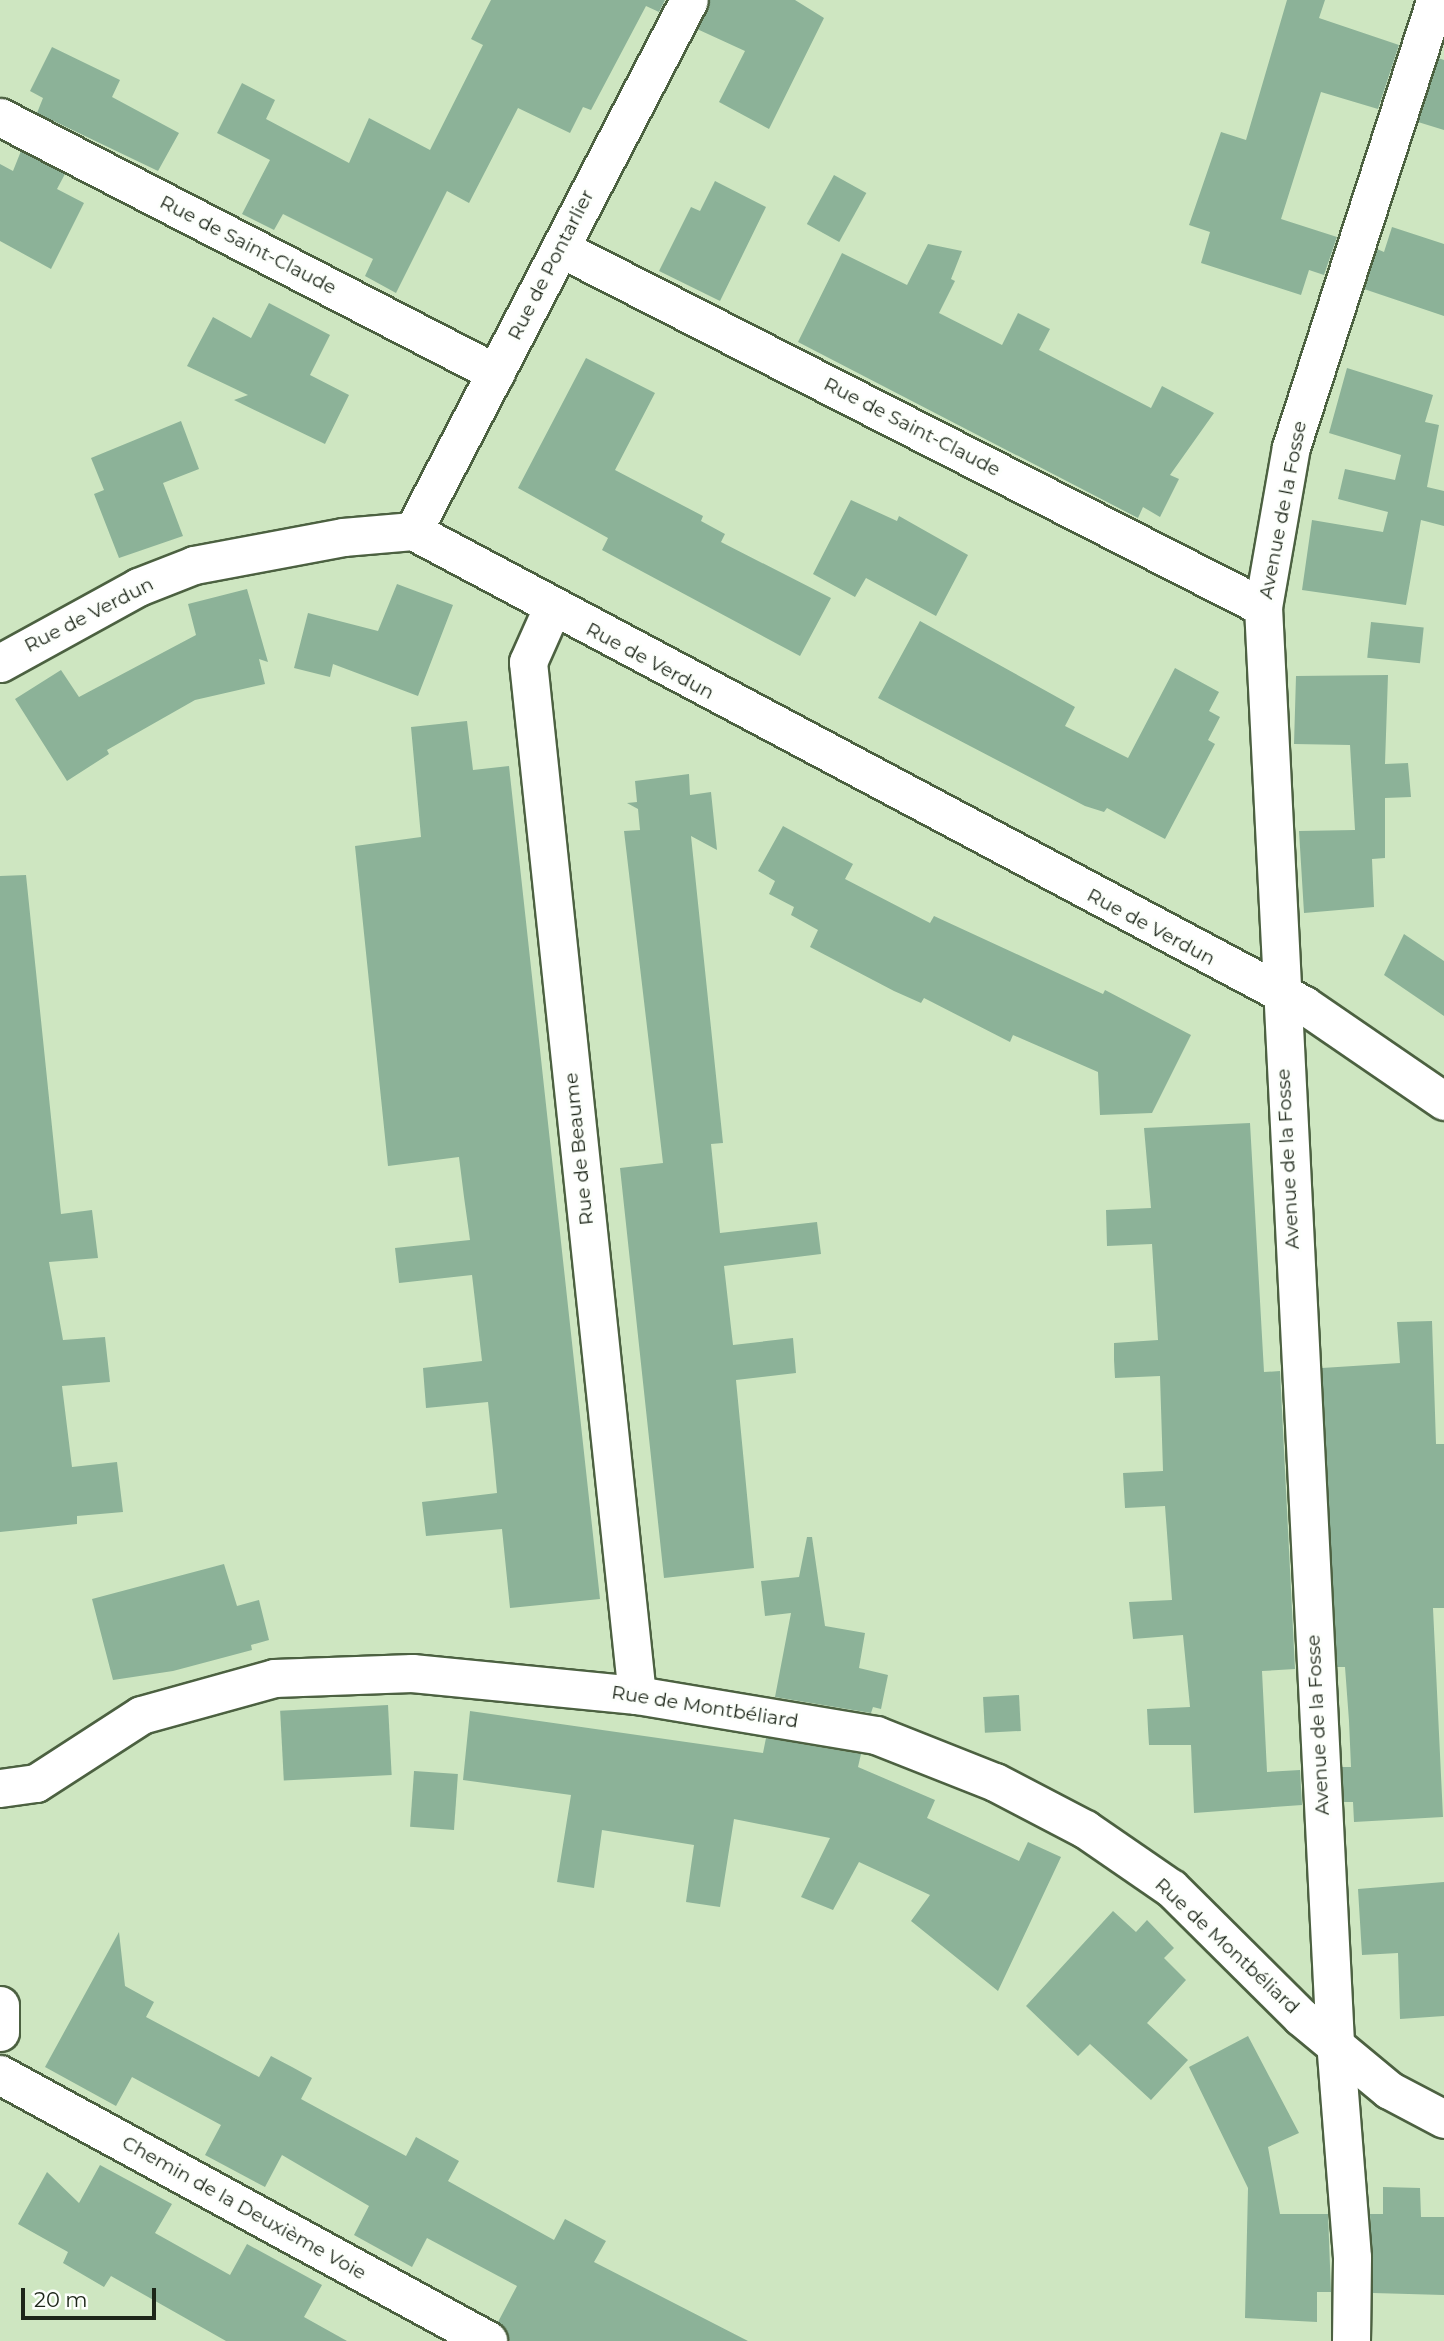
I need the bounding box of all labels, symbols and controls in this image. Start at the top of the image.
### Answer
street label: Rue de Pontarlier [503,186,599,344]
street label: Rue de Saint-Claude [156,191,340,299]
street label: Rue de Saint-Claude [820,373,1004,481]
street label: Avenue de la Fosse [1255,419,1311,601]
street label: Rue de Verdun [21,573,157,657]
street label: Rue de Verdun [582,618,718,704]
street label: Rue de Verdun [1083,884,1219,970]
street label: Avenue de la Fosse [1272,1068,1304,1250]
street label: Rue de Beaume [560,1072,598,1226]
street label: Avenue de la Fosse [1302,1634,1334,1816]
street label: Rue de Montbéliard [610,1681,800,1733]
street label: Rue de Montbéliard [1150,1873,1304,2019]
street label: Chemin de la Deuxième Voie [118,2131,370,2285]
scale bar [24,2274,159,2318]
text: 20 m [34,2287,88,2312]

